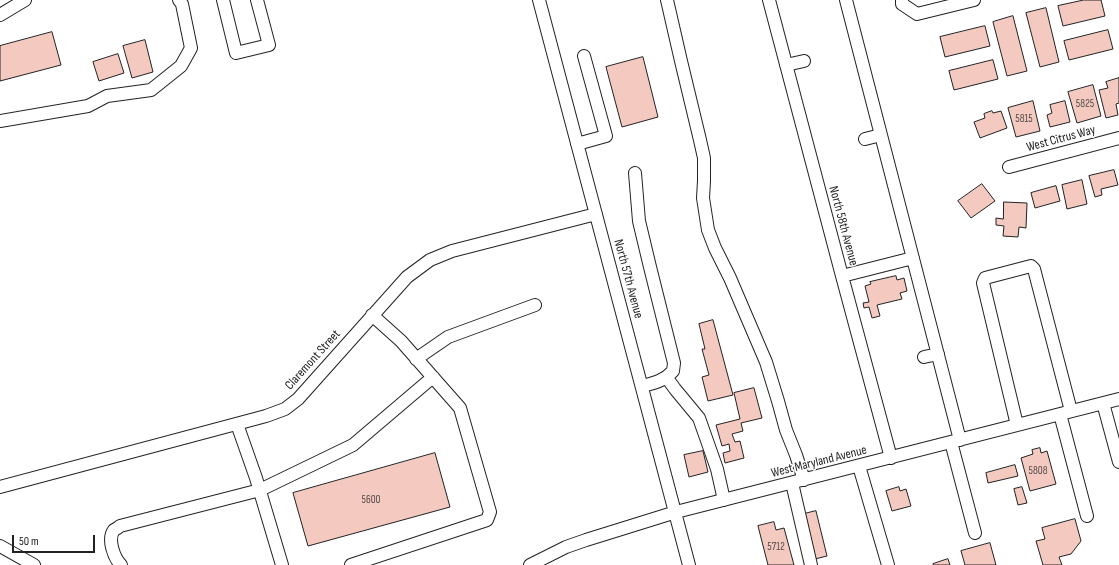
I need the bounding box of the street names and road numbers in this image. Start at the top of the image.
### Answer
street label: West Citrus Way [1025,122,1097,156]
street label: North 58th Avenue [825,184,861,268]
street label: North 57th Avenue [610,238,646,320]
street label: Claremont Street [282,327,344,393]
street label: West Maryland Avenue [770,443,868,481]

